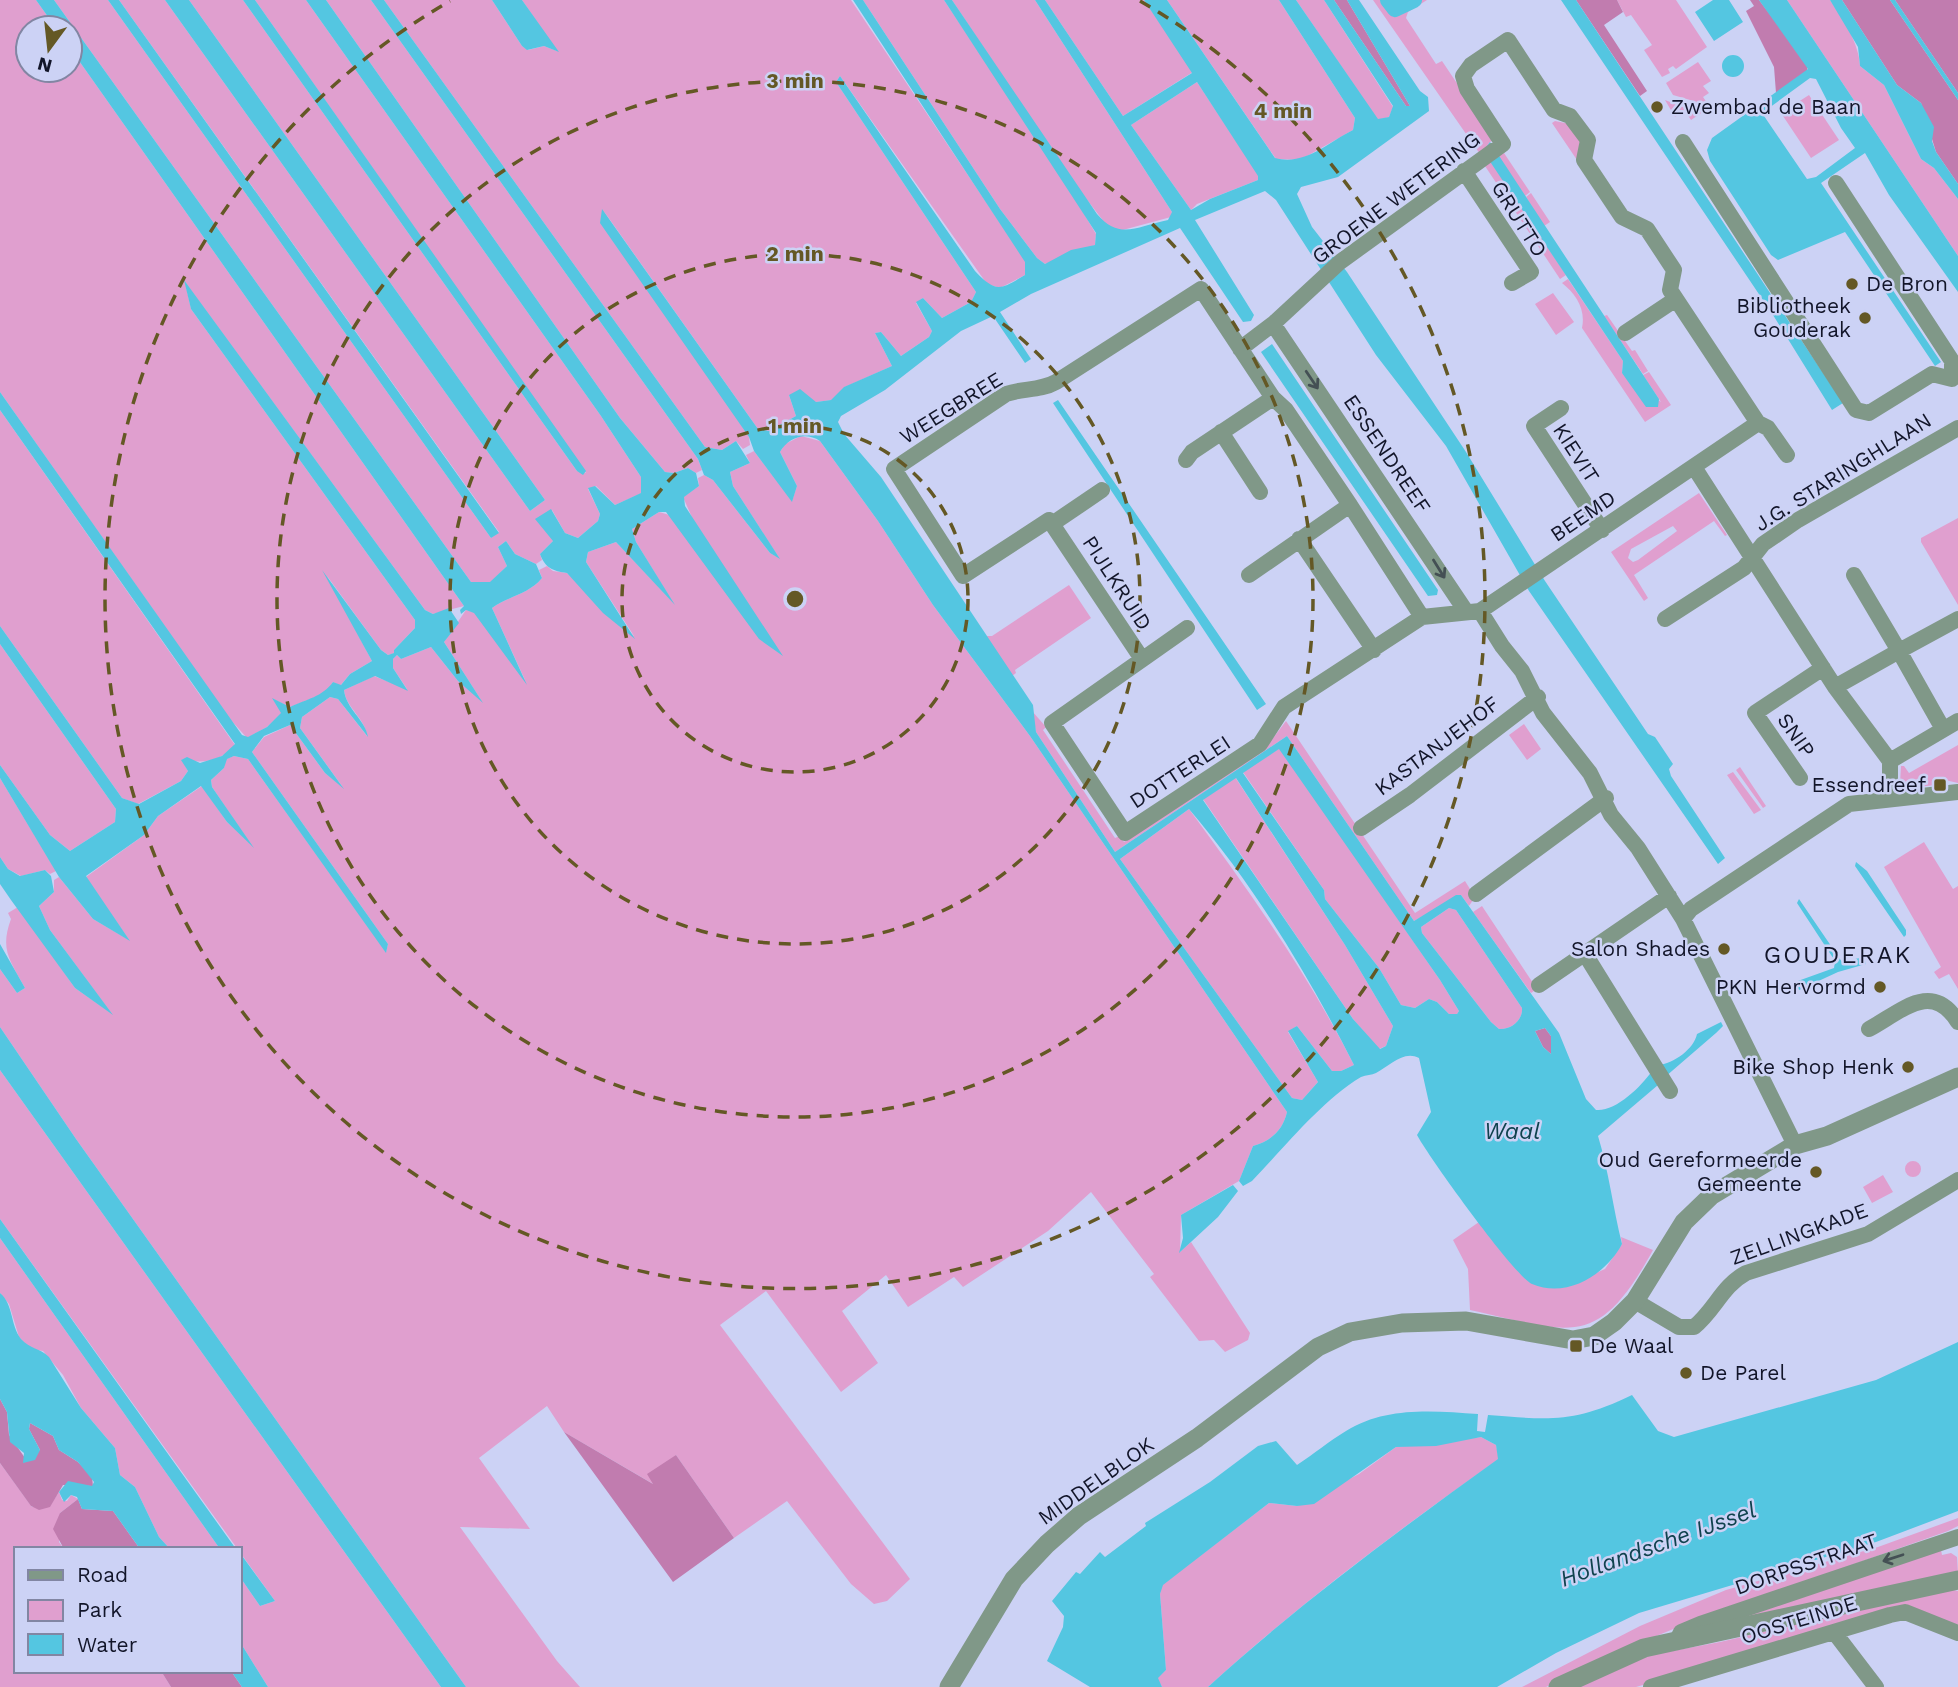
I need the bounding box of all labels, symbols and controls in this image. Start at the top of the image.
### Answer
north arrow [14,14,84,84]
text: N [35,52,55,78]
text: 3 min [766,68,824,93]
place label: Zwembad de Baan [1671,94,1861,119]
text: 4 min [1254,98,1312,123]
marker: Zwembad de Baan [1649,99,1665,115]
street label: GROENE WETERING [1307,126,1485,269]
street label: GRUTTO [1486,176,1552,261]
text: 2 min [766,241,824,266]
place label: De Bron [1866,271,1948,296]
marker: De Bron [1844,276,1860,292]
place label: Bibliotheek Gouderak [1736,293,1851,342]
marker: Bibliotheek Gouderak [1857,310,1873,326]
street label: WEEGBREE [895,366,1007,449]
one-way arrow [1305,370,1319,389]
street label: ESSENDREEF [1339,390,1436,518]
street label: J.G. STARINGHLAAN [1750,407,1936,536]
text: 1 min [768,413,822,438]
street label: KIEVIT [1548,418,1605,487]
street label: BEEMD [1545,485,1620,547]
street label: PIJLKRUID [1078,531,1157,635]
one-way arrow [1431,559,1446,578]
centre of rings [783,587,807,611]
street label: KASTANJEHOF [1369,691,1504,801]
street label: SNIP [1772,708,1820,762]
street label: DOTTERLEI [1125,730,1235,813]
place label: Essendreef [1812,772,1926,797]
marker: Essendreef [1932,777,1948,793]
place label: Salon Shades [1571,936,1710,961]
marker: Salon Shades [1716,941,1732,957]
district label: GOUDERAK [1764,941,1912,969]
place label: PKN Hervormd [1716,974,1866,999]
marker: PKN Hervormd [1872,979,1888,995]
place label: Bike Shop Henk [1732,1054,1894,1079]
marker: Bike Shop Henk [1900,1059,1916,1075]
water label: Waal [1484,1118,1540,1145]
place label: Oud Gereformeerde Gemeente [1599,1147,1802,1196]
marker: Oud Gereformeerde Gemeente [1808,1164,1824,1180]
street label: ZELLINGKADE [1727,1197,1871,1270]
place label: De Waal [1590,1333,1674,1358]
marker: De Waal [1568,1338,1584,1354]
place label: De Parel [1700,1360,1786,1385]
marker: De Parel [1678,1365,1694,1381]
street label: MIDDELBLOK [1033,1431,1159,1530]
water label: Hollandsche IJssel [1556,1496,1760,1593]
street label: DORPSSTRAAT [1731,1527,1881,1600]
legend [14,1547,242,1673]
one-way arrow [1882,1553,1904,1566]
text: Road [77,1562,128,1587]
street label: OOSTEINDE [1738,1590,1860,1649]
text: Park [77,1597,122,1622]
text: Water [77,1632,138,1657]

